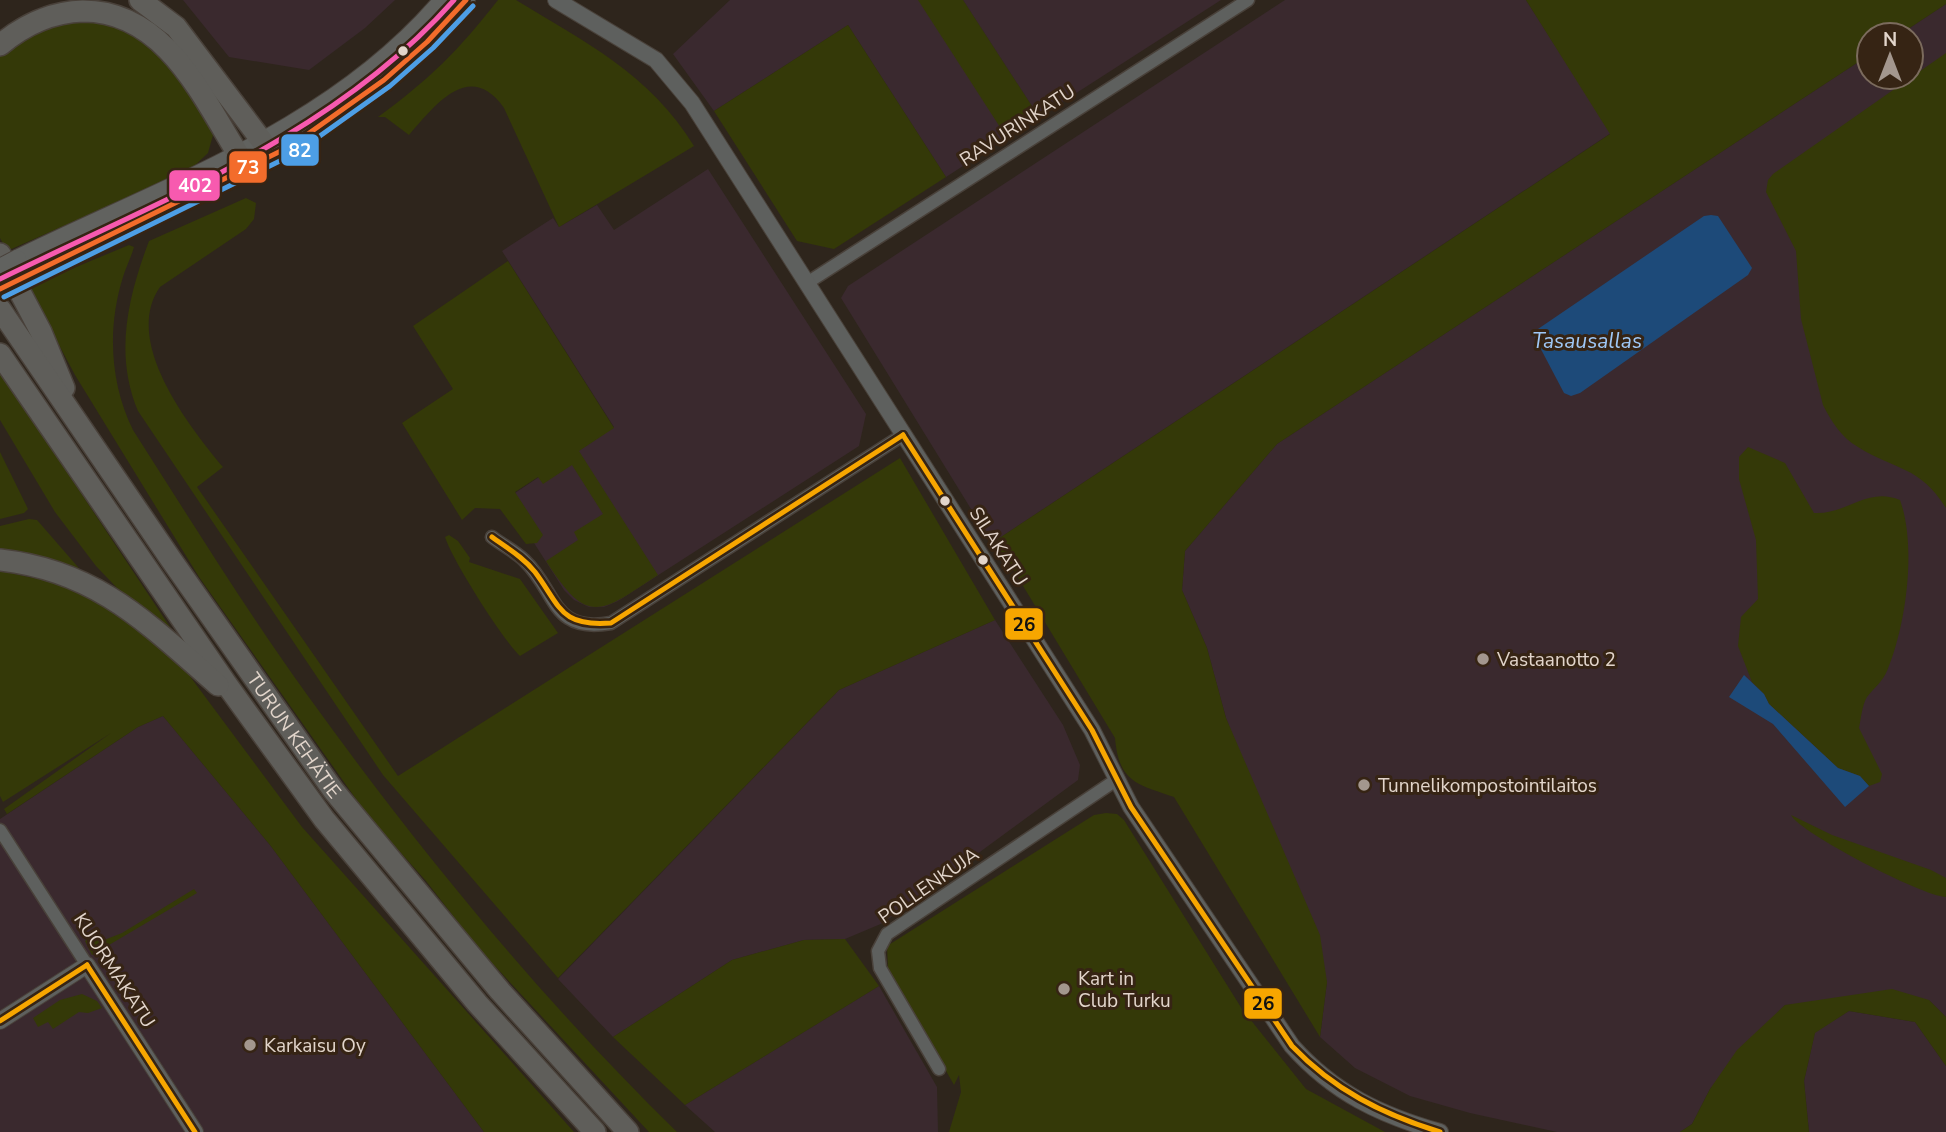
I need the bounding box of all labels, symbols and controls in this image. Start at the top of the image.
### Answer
north arrow [1855,21,1925,91]
text: N [1883,27,1897,53]
unlabelled marker [396,44,410,58]
street label: RAVURINKATU [955,79,1080,173]
line badge: 82 [280,133,320,167]
text: 82 [289,138,311,164]
line badge: 73 [228,150,268,184]
text: 73 [237,155,259,181]
line badge: 402 [168,169,221,202]
text: 402 [178,173,212,199]
water label: Tasausallas [1532,327,1642,355]
unlabelled marker [938,494,952,508]
street label: SILAKATU [963,502,1033,591]
unlabelled marker [976,553,990,567]
line badge: 26 [1004,607,1044,641]
text: 26 [1013,612,1035,638]
place label: Vastaanotto 2 [1496,647,1616,673]
marker: Vastaanotto 2 [1475,651,1491,667]
street label: TURUN KEHÄTIE [240,668,347,804]
place label: Tunnelikompostointilaitos [1378,773,1597,799]
marker: Tunnelikompostointilaitos [1356,777,1372,793]
street label: POLLENKUJA [873,841,984,930]
street label: KUORMAKATU [67,908,161,1033]
place label: Kart in Club Turku [1078,966,1171,1014]
marker: Kart in Club Turku [1056,981,1072,997]
line badge: 26 [1243,987,1283,1020]
text: 26 [1252,991,1274,1017]
place label: Karkaisu Oy [264,1033,366,1059]
marker: Karkaisu Oy [242,1037,258,1053]

